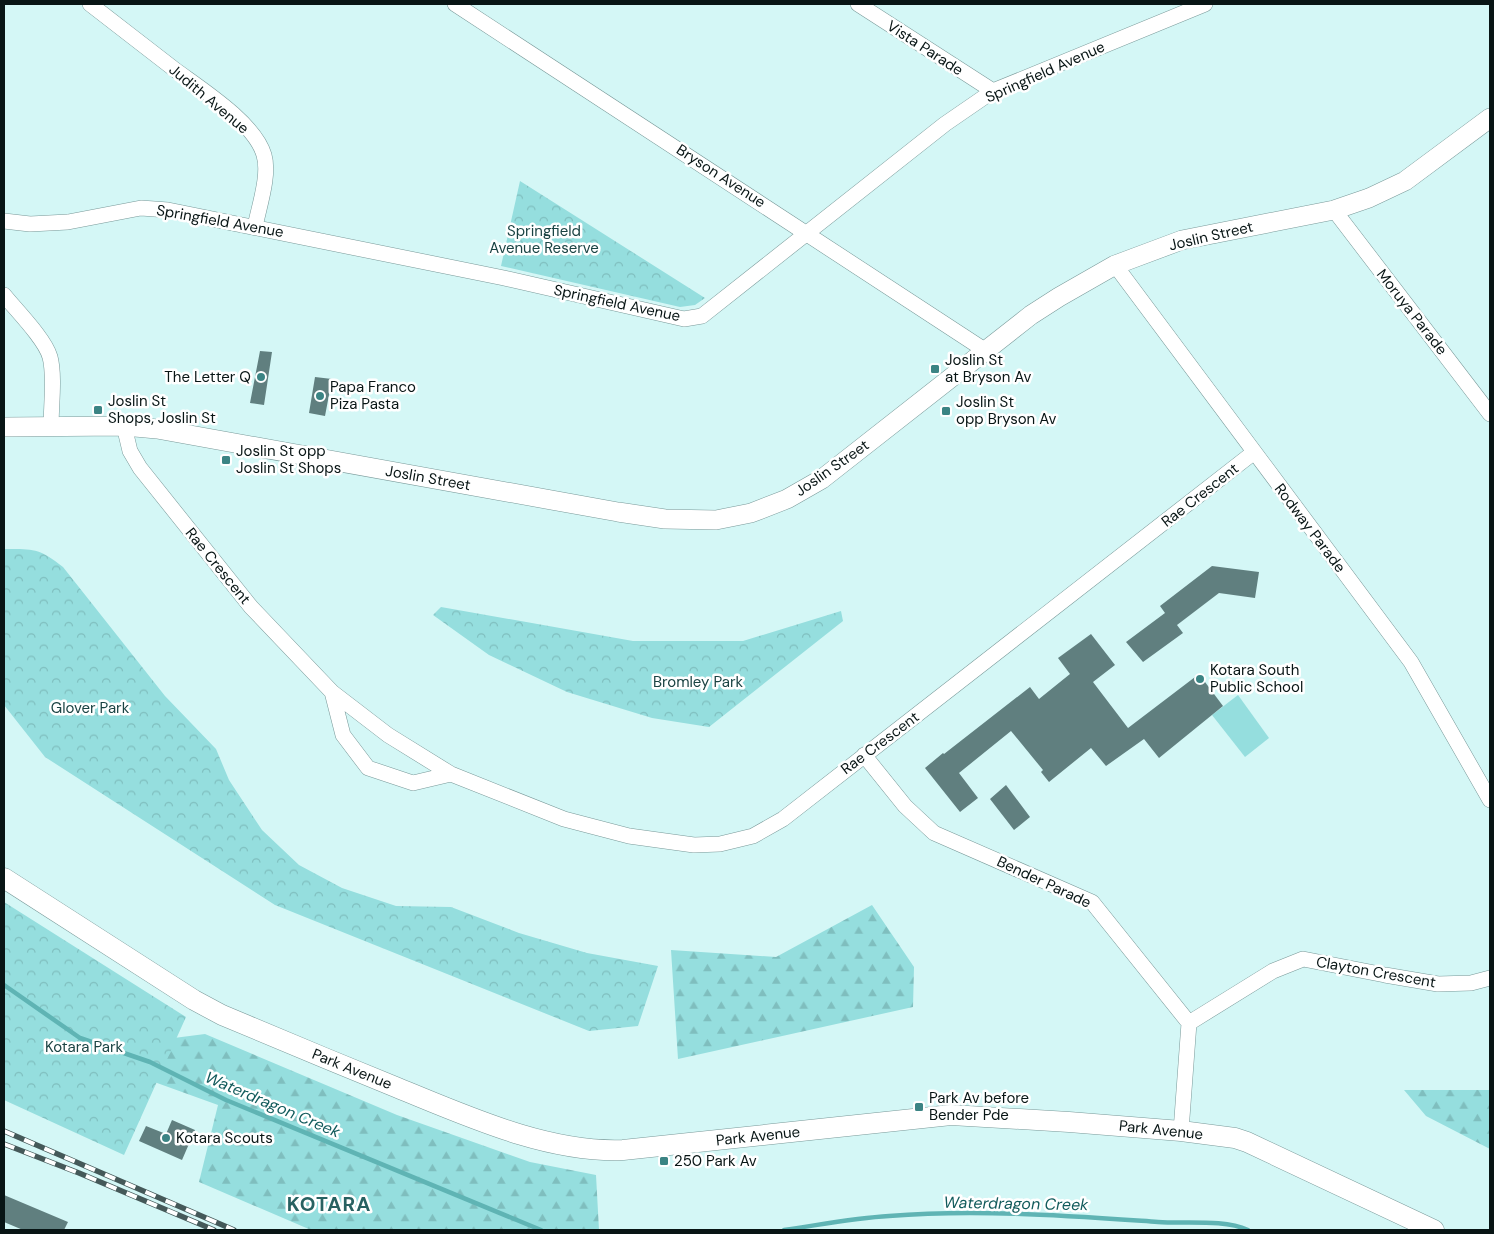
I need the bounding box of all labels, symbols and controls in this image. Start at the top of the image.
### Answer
street label: Vista Parade [883,16,967,80]
street label: Springfield Avenue [982,37,1108,107]
street label: Judith Avenue [165,60,253,138]
street label: Bryson Avenue [673,140,769,212]
street label: Springfield Avenue [155,200,285,242]
street label: Joslin Street [1167,217,1255,255]
park label: Springfield Avenue Reserve [489,221,599,258]
street label: Moruya Parade [1372,265,1452,359]
street label: Springfield Avenue [552,280,682,326]
place label: Joslin St at Bryson Av [945,350,1032,387]
marker: Joslin St at Bryson Av [929,363,941,375]
place label: The Letter Q [164,367,251,387]
marker: The Letter Q [255,371,267,383]
place label: Papa Franco Piza Pasta [330,377,416,414]
marker: Papa Franco Piza Pasta [314,390,326,402]
place label: Joslin St Shops, Joslin St [108,391,216,428]
place label: Joslin St opp Bryson Av [956,392,1056,429]
marker: Joslin St Shops, Joslin St [92,404,104,416]
marker: Joslin St opp Bryson Av [940,405,952,417]
street label: Joslin Street [791,435,873,501]
place label: Joslin St opp Joslin St Shops [236,441,341,478]
marker: Joslin St opp Joslin St Shops [220,454,232,466]
street label: Rae Crescent [1157,458,1243,532]
street label: Joslin Street [384,461,472,495]
street label: Rodway Parade [1270,480,1350,576]
street label: Rae Crescent [181,524,255,609]
place label: Kotara South Public School [1210,660,1303,697]
park label: Bromley Park [653,672,743,692]
marker: Kotara South Public School [1194,673,1206,685]
park label: Glover Park [51,698,130,718]
street label: Rae Crescent [837,707,923,779]
street label: Bender Parade [994,851,1094,913]
street label: Clayton Crescent [1315,952,1438,992]
park label: Kotara Park [45,1037,124,1057]
street label: Park Avenue [309,1044,395,1094]
water label: Waterdragon Creek [202,1067,344,1143]
place label: Park Av before Bender Pde [929,1088,1029,1125]
marker: Park Av before Bender Pde [913,1101,925,1113]
street label: Park Avenue [1118,1116,1204,1144]
street label: Park Avenue [715,1122,801,1150]
place label: Kotara Scouts [176,1128,273,1148]
marker: Kotara Scouts [160,1132,172,1144]
place label: 250 Park Av [674,1151,757,1171]
marker: 250 Park Av [658,1155,670,1167]
district label: KOTARA [287,1191,371,1217]
water label: Waterdragon Creek [943,1192,1089,1215]

